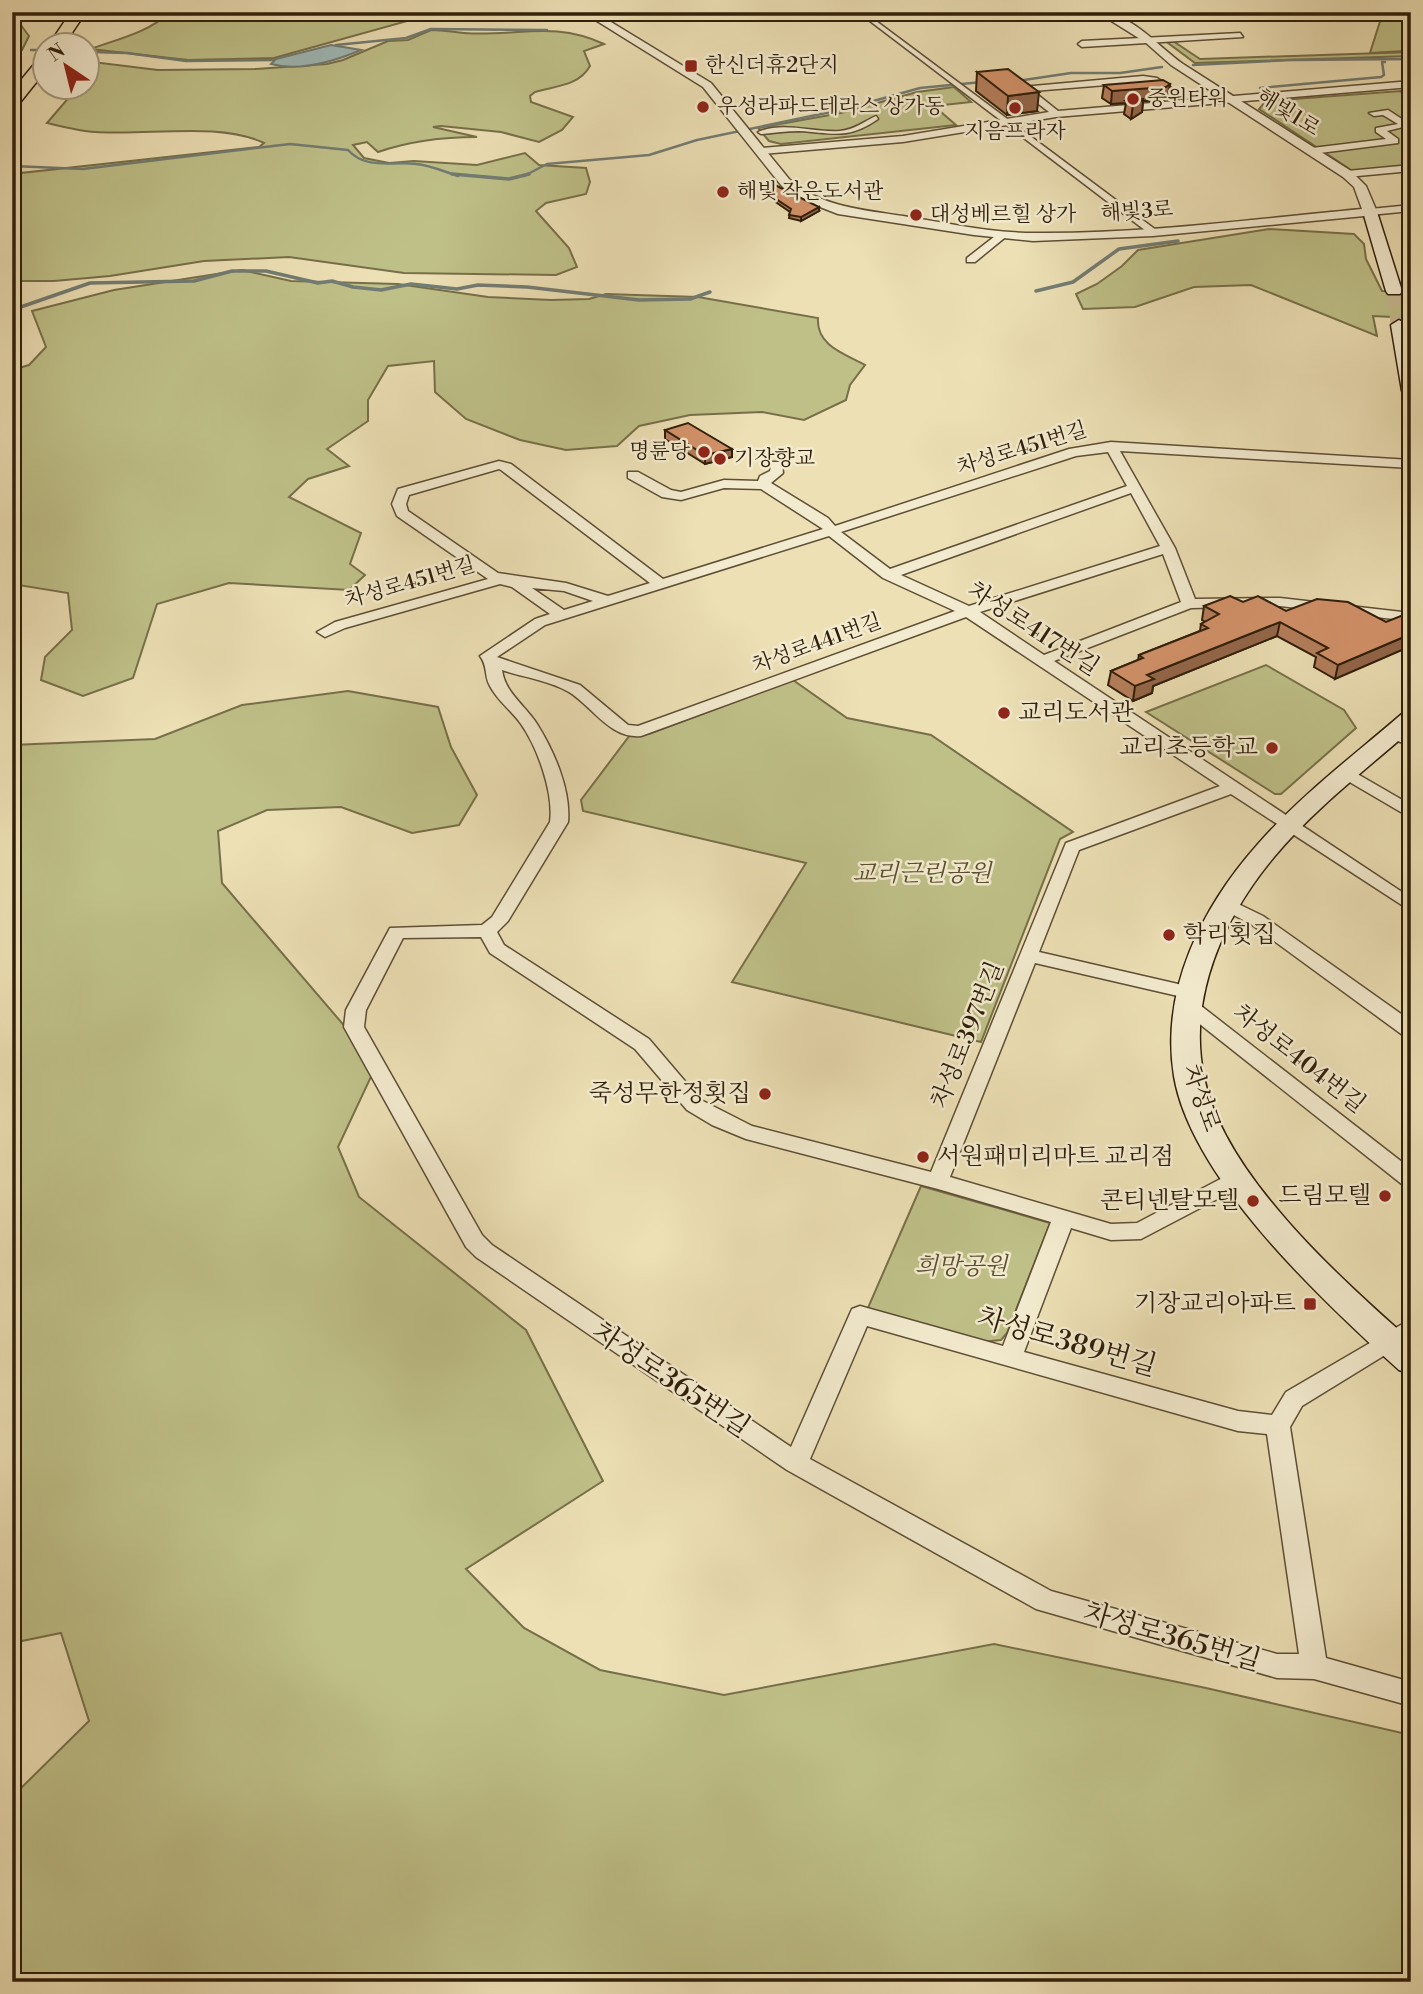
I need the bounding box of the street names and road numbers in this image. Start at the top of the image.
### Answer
street label: 해빛1로 [1251,83,1325,143]
street label: 해빛3로 [1100,197,1174,227]
street label: 차성로451번길 [954,417,1090,481]
street label: 차성로451번길 [342,552,478,614]
street label: 차성로417번길 [961,575,1105,683]
street label: 차성로441번길 [749,609,885,679]
street label: 차성로397번길 [925,957,1011,1113]
street label: 차성로404번길 [1227,998,1371,1120]
street label: 차성로 [1175,1060,1227,1136]
street label: 차성로389번길 [973,1300,1161,1384]
street label: 차성로365번길 [585,1314,757,1446]
street label: 차성로365번길 [1079,1595,1265,1679]

